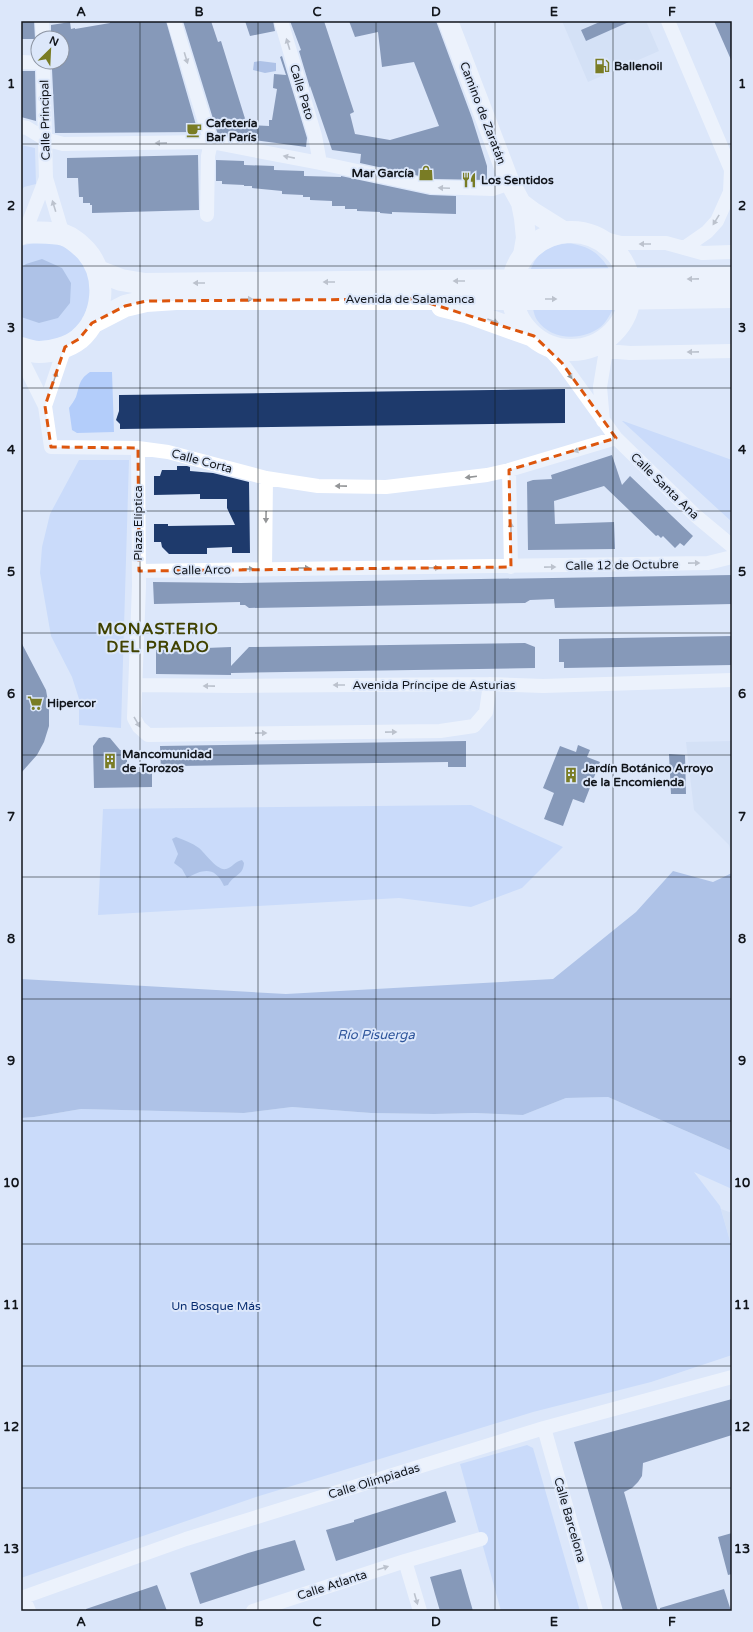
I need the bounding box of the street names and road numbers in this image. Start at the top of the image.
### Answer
street label: Camino de Zaratán [457,60,509,166]
street label: Calle Pato [287,63,317,121]
street label: Calle Principal [37,80,53,160]
street label: Avenida de Salamanca [346,292,474,306]
street label: Calle Corta [170,446,234,476]
street label: Calle Santa Ana [628,450,702,522]
street label: Plaza Elíptica [131,485,145,561]
street label: Calle 12 de Octubre [565,557,679,573]
street label: Calle Arco [173,562,231,578]
street label: Avenida Príncipe de Asturias [352,678,516,692]
street label: Calle Olimpiadas [327,1460,422,1502]
street label: Calle Barcelona [551,1476,589,1564]
street label: Calle Atlanta [295,1567,369,1603]

